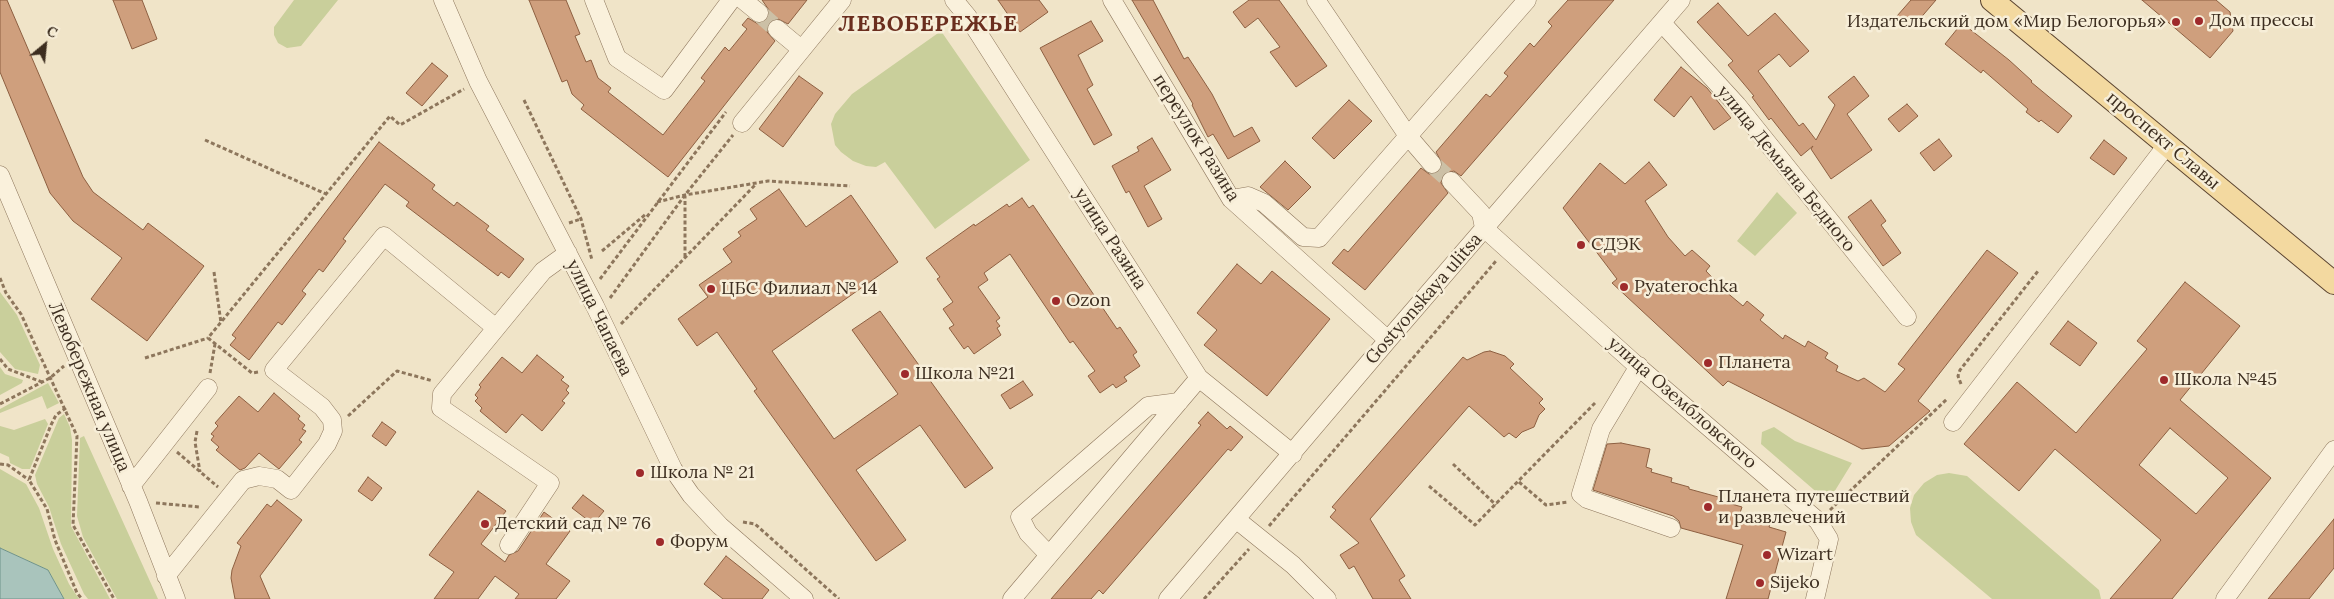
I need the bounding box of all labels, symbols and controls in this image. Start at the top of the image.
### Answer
place label: Дом прессы [2209,10,2314,32]
place label: Издательский дом «Мир Белогорья» [1847,11,2166,33]
district label: ЛЕВОБЕРЕЖЬЕ [837,12,1019,38]
marker: Дом прессы [2193,15,2205,27]
marker: Издательский дом «Мир Белогорья» [2170,16,2182,28]
north arrow [20,20,70,70]
text: С [44,22,61,42]
street label: переулок Разина [1148,70,1244,206]
street label: улица Демьяна Бедного [1712,81,1860,257]
street label: проспект Славы [2102,87,2224,195]
street label: улица Разина [1069,184,1151,294]
street label: Gostyonskaya ulitsa [1361,229,1487,369]
place label: СДЭК [1591,234,1641,256]
marker: СДЭК [1575,239,1587,251]
street label: улица Чапаева [561,256,637,380]
place label: Pyaterochka [1634,276,1738,298]
place label: ЦБС Филиал № 14 [721,278,878,300]
marker: Pyaterochka [1618,281,1630,293]
marker: ЦБС Филиал № 14 [705,283,717,295]
place label: Ozon [1066,290,1111,312]
marker: Ozon [1050,295,1062,307]
street label: Левобережная улица [43,299,135,475]
street label: улица Озембловского [1603,332,1761,474]
place label: Планета [1718,352,1791,374]
marker: Планета [1702,357,1714,369]
place label: Школа №21 [915,363,1015,385]
marker: Школа №21 [899,368,911,380]
place label: Школа №45 [2174,369,2277,391]
marker: Школа №45 [2158,374,2170,386]
place label: Школа № 21 [650,462,754,484]
marker: Школа № 21 [634,467,646,479]
place label: Планета путешествий и развлечений [1718,486,1910,528]
marker: Планета путешествий и развлечений [1702,501,1714,513]
place label: Детский сад № 76 [495,513,651,535]
marker: Детский сад № 76 [479,518,491,530]
place label: Форум [670,531,729,553]
marker: Форум [654,536,666,548]
place label: Wizart [1777,544,1833,566]
marker: Wizart [1761,549,1773,561]
place label: Sijeko [1770,572,1820,594]
marker: Sijeko [1754,577,1766,589]

